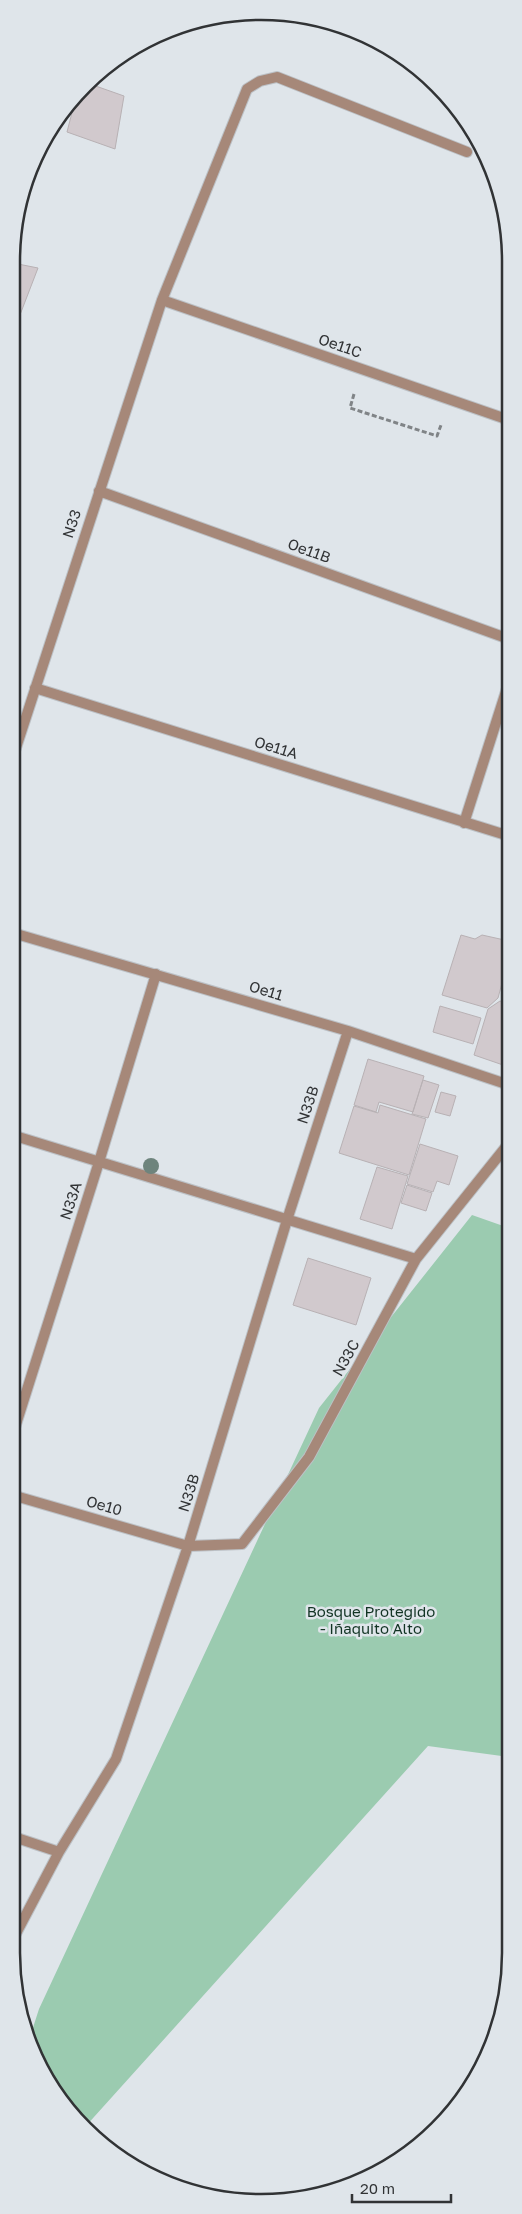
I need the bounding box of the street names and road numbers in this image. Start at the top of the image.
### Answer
street label: Oe11C [316,329,364,361]
street label: N33 [58,507,84,540]
street label: Oe11B [285,534,333,566]
street label: Oe11A [252,732,300,762]
street label: Oe11 [247,976,285,1004]
street label: N33B [292,1083,322,1126]
street label: N33A [55,1179,85,1222]
street label: N33C [328,1336,362,1379]
street label: N33B [174,1471,202,1514]
street label: Oe10 [84,1491,124,1519]

